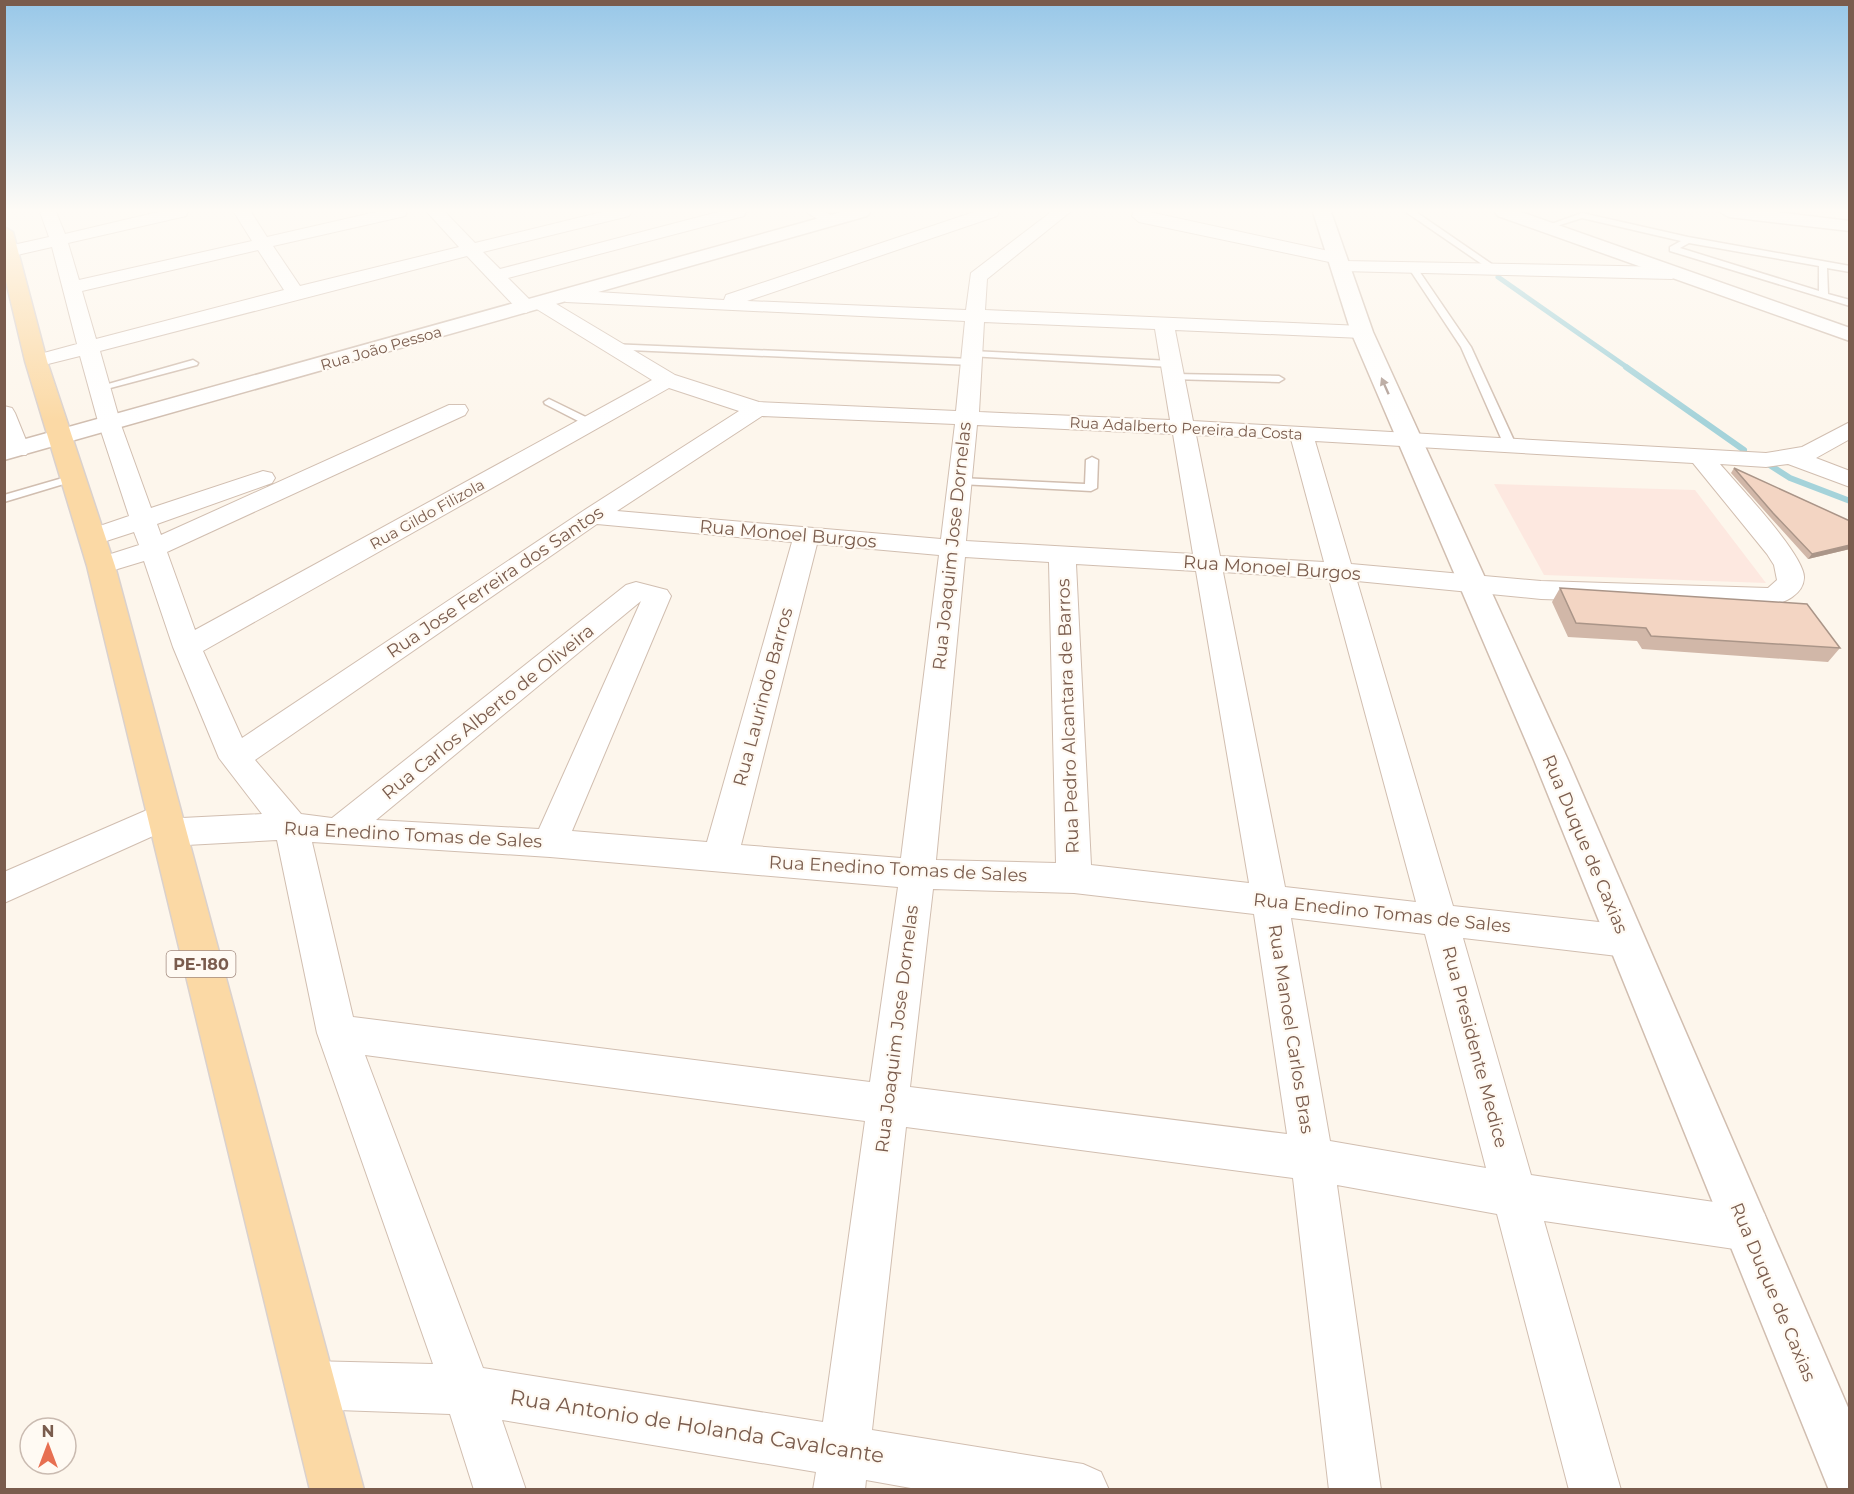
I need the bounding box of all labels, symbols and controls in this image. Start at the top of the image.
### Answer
street label: Rua João Pessoa [318,322,444,374]
one-way arrow [1381,377,1390,394]
street label: Rua Adalberto Pereira da Costa [1069,412,1303,444]
street label: Rua Joaquim Jose Dornelas [928,421,976,671]
street label: Rua Gildo Filizola [366,475,488,553]
street label: Rua Jose Ferreira dos Santos [382,501,608,663]
street label: Rua Monoel Burgos [698,515,878,553]
street label: Rua Monoel Burgos [1183,551,1362,585]
street label: Rua Pedro Alcantara de Barros [1052,578,1084,854]
street label: Rua Laurindo Barros [729,605,798,789]
street label: Rua Carlos Alberto de Oliveira [377,620,599,804]
street label: Rua Duque de Caxias [1537,751,1633,937]
street label: Rua Enedino Tomas de Sales [283,817,543,853]
street label: Rua Enedino Tomas de Sales [768,851,1028,887]
street label: Rua Enedino Tomas de Sales [1252,889,1512,937]
street label: Rua Joaquim Jose Dornelas [871,904,923,1154]
street label: Rua Manoel Carlos Bras [1264,923,1318,1135]
street label: Rua Presidente Medice [1437,944,1513,1151]
road number: PE-180 [166,951,236,977]
street label: Rua Duque de Caxias [1725,1199,1821,1385]
street label: Rua Antonio de Holanda Cavalcante [508,1384,886,1468]
north arrow [18,1416,78,1476]
text: N [42,1422,54,1441]

